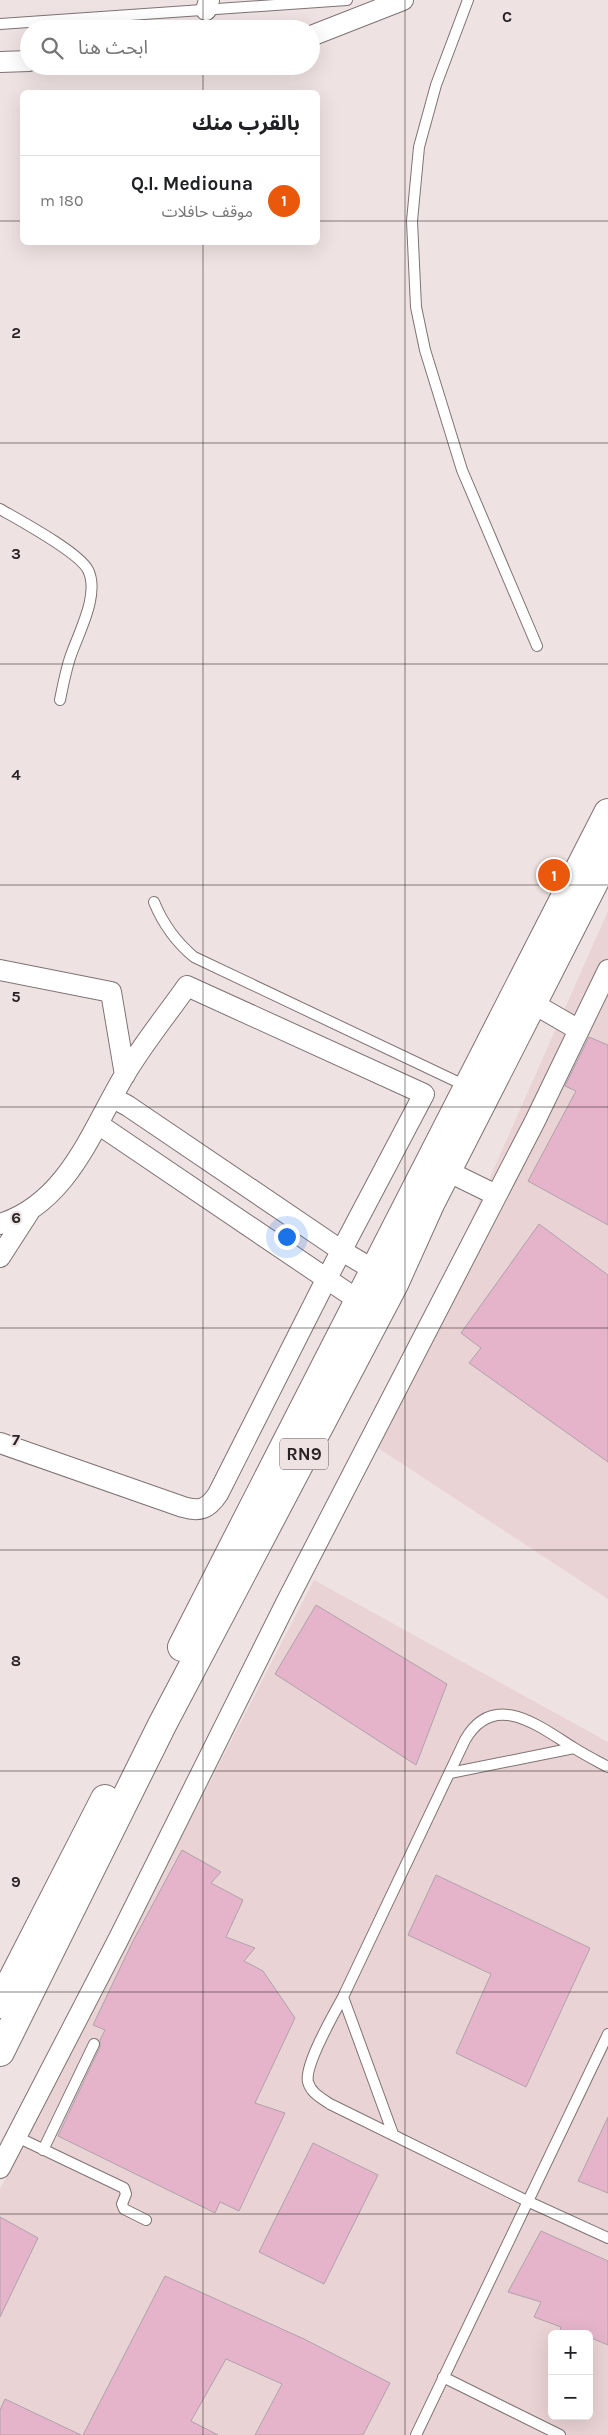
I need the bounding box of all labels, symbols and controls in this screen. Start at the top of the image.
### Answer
text: C [502,7,512,26]
search box [20,20,320,75]
icon: search [38,34,66,62]
text: ابحث هنا [78,37,148,59]
text: بالقرب منك [192,111,300,135]
text: Q.I. Mediouna [131,173,253,195]
text: 180 m [40,191,83,210]
text: 1 [281,191,287,210]
text: موقف حافلات [162,202,253,221]
text: 2 [11,323,21,342]
text: 3 [11,544,21,563]
text: 4 [11,765,21,784]
pin: 1 [538,856,570,894]
text: 5 [11,987,21,1006]
text: 6 [11,1208,21,1227]
your location [274,1224,300,1250]
text: 7 [12,1430,20,1449]
road number: RN9 [280,1438,328,1470]
text: 8 [11,1651,21,1670]
text: 9 [11,1872,21,1891]
map controls [548,2330,593,2420]
button: + [548,2330,593,2375]
button: − [548,2375,593,2420]

